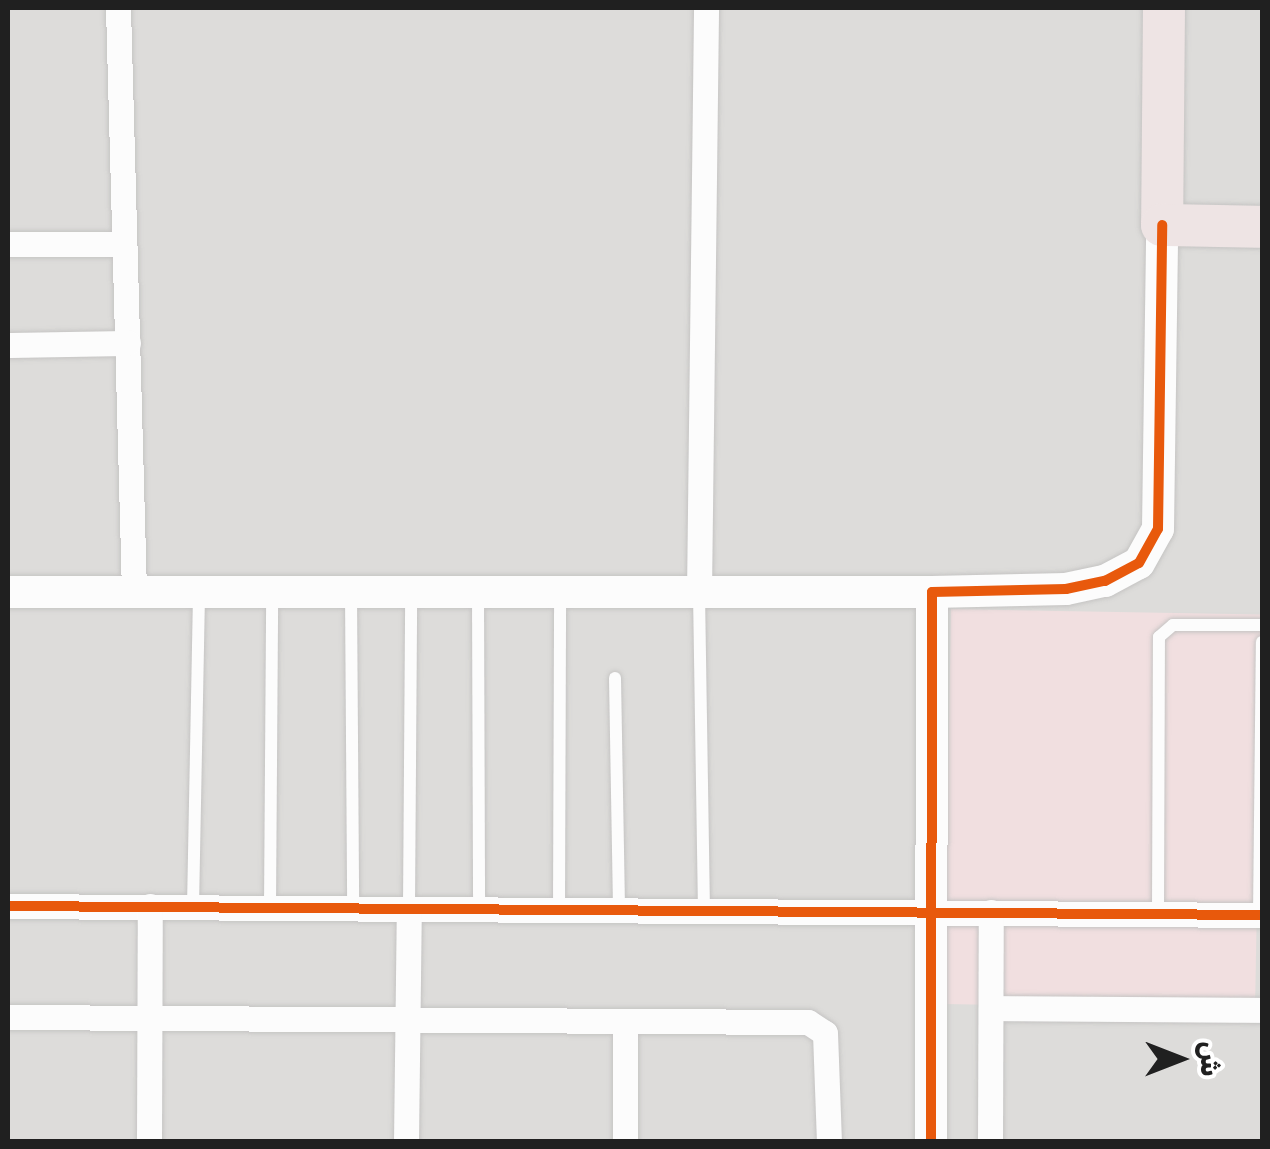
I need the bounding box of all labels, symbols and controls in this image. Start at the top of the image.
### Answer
north arrow [1130,1009,1230,1109]
text: ش [1194,1041,1227,1077]

